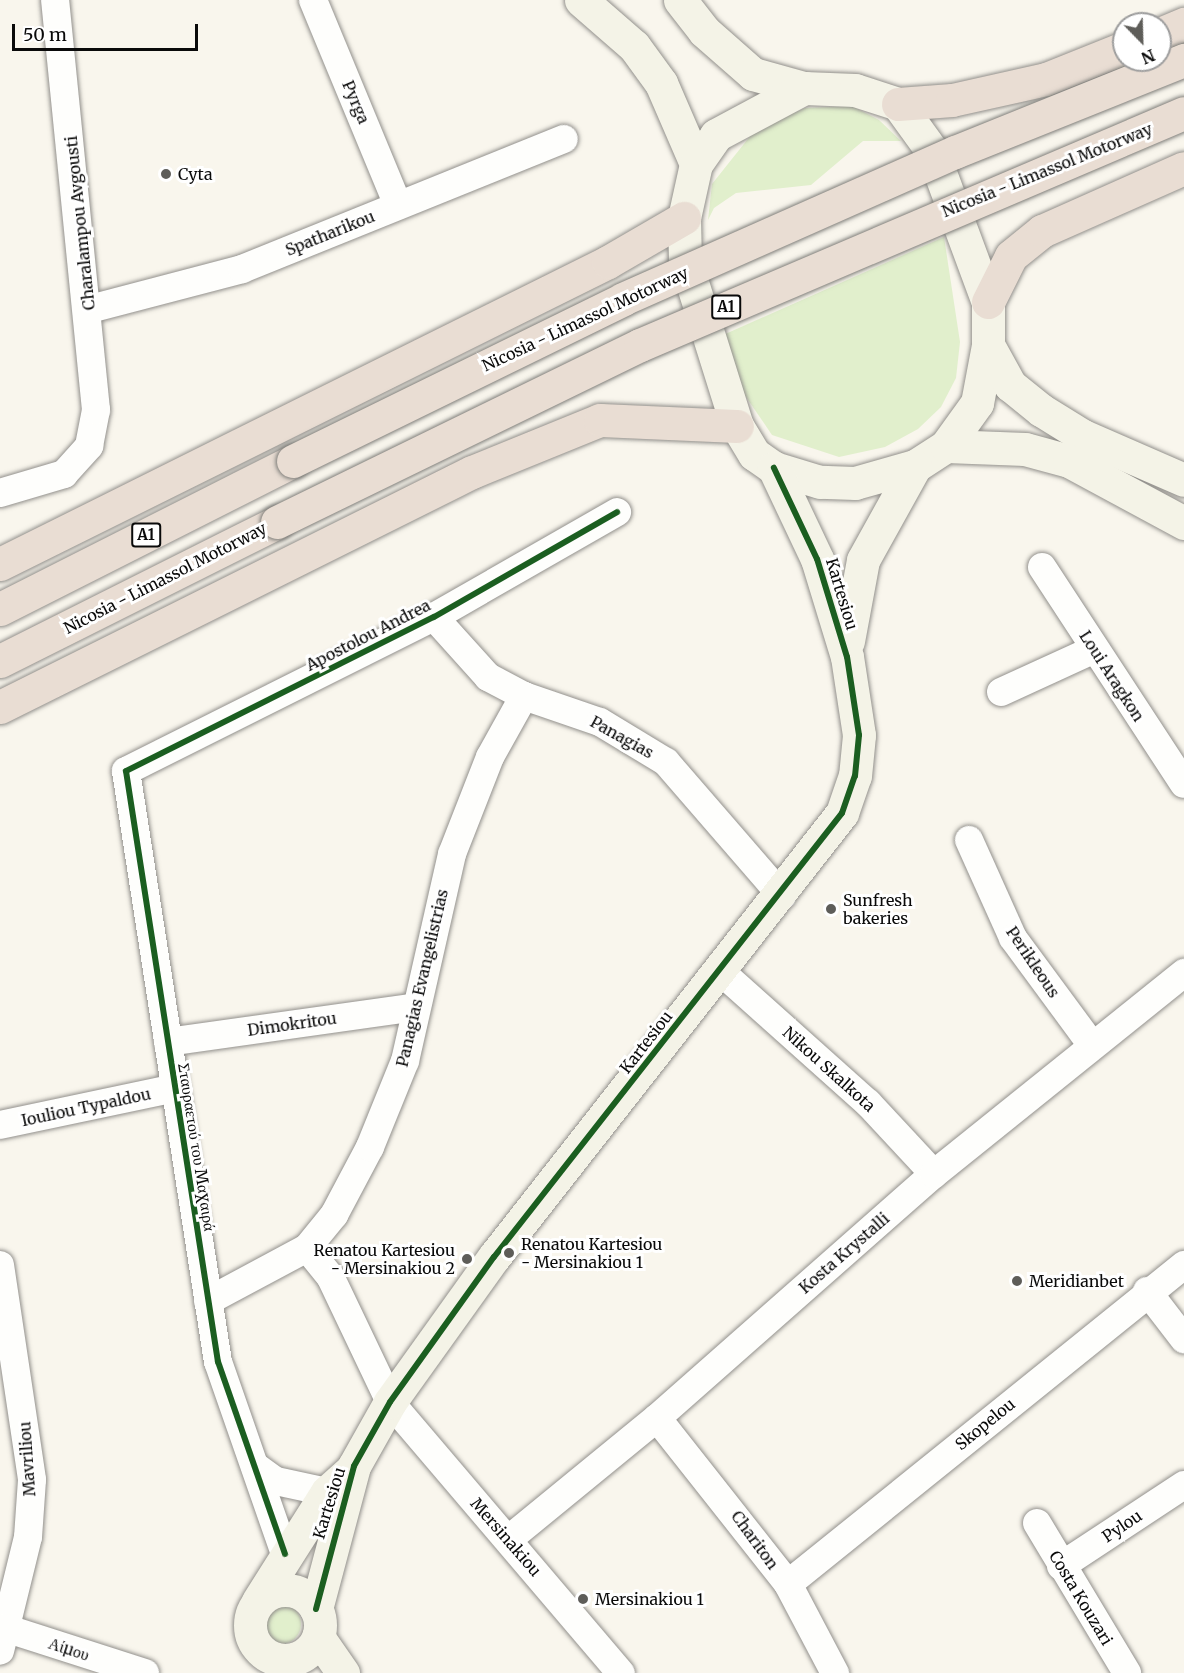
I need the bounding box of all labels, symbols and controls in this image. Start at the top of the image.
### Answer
scale bar [15,12,201,50]
north arrow [1112,12,1172,72]
text: 50 m [23,23,67,46]
text: N [1139,45,1158,68]
street label: Pyrga [338,78,374,126]
street label: Nicosia - Limassol Motorway [939,119,1155,221]
street label: Charalampou Avgousti [61,135,99,311]
place label: Cyta [178,164,212,184]
marker: Cyta [159,167,173,181]
street label: Spatharikou [283,206,377,260]
street label: Nicosia - Limassol Motorway [479,263,691,375]
road number: A1 [711,295,741,319]
street label: Nicosia - Limassol Motorway [60,518,270,638]
road number: A1 [131,523,161,547]
street label: Kartesiou [822,556,862,632]
street label: Apostolou Andrea [303,595,433,675]
street label: Loui Aragkon [1075,627,1149,725]
street label: Panagias [587,712,657,762]
street label: Panagias Evangelistrias [392,887,452,1069]
place label: Sunfresh bakeries [843,890,913,928]
marker: Sunfresh bakeries [824,902,838,916]
street label: Perikleous [1002,923,1064,1001]
street label: Kartesiou [616,1007,676,1077]
street label: Dimokritou [246,1008,338,1040]
street label: Nikou Skalkota [779,1023,879,1115]
street label: Σταυραετού του Μαχαιρά [174,1062,220,1232]
street label: Iouliou Typaldou [20,1084,152,1130]
street label: Kosta Krystalli [795,1209,893,1297]
place label: Renatou Kartesiou - Mersinakiou 1 [521,1234,662,1272]
place label: Renatou Kartesiou - Mersinakiou 2 [314,1240,455,1278]
marker: Renatou Kartesiou - Mersinakiou 1 [502,1246,516,1260]
marker: Renatou Kartesiou - Mersinakiou 2 [460,1252,474,1266]
place label: Meridianbet [1029,1271,1124,1291]
marker: Meridianbet [1010,1274,1024,1288]
street label: Skopelou [951,1394,1019,1454]
street label: Mavriliou [15,1421,39,1497]
street label: Kartesiou [309,1465,349,1541]
street label: Mersinakiou [467,1494,545,1580]
street label: Pylou [1098,1506,1146,1546]
street label: Chariton [727,1507,783,1573]
street label: Costa Kouzari [1045,1547,1117,1649]
place label: Mersinakiou 1 [595,1589,704,1609]
marker: Mersinakiou 1 [576,1592,590,1606]
street label: Αίμου [46,1633,92,1665]

